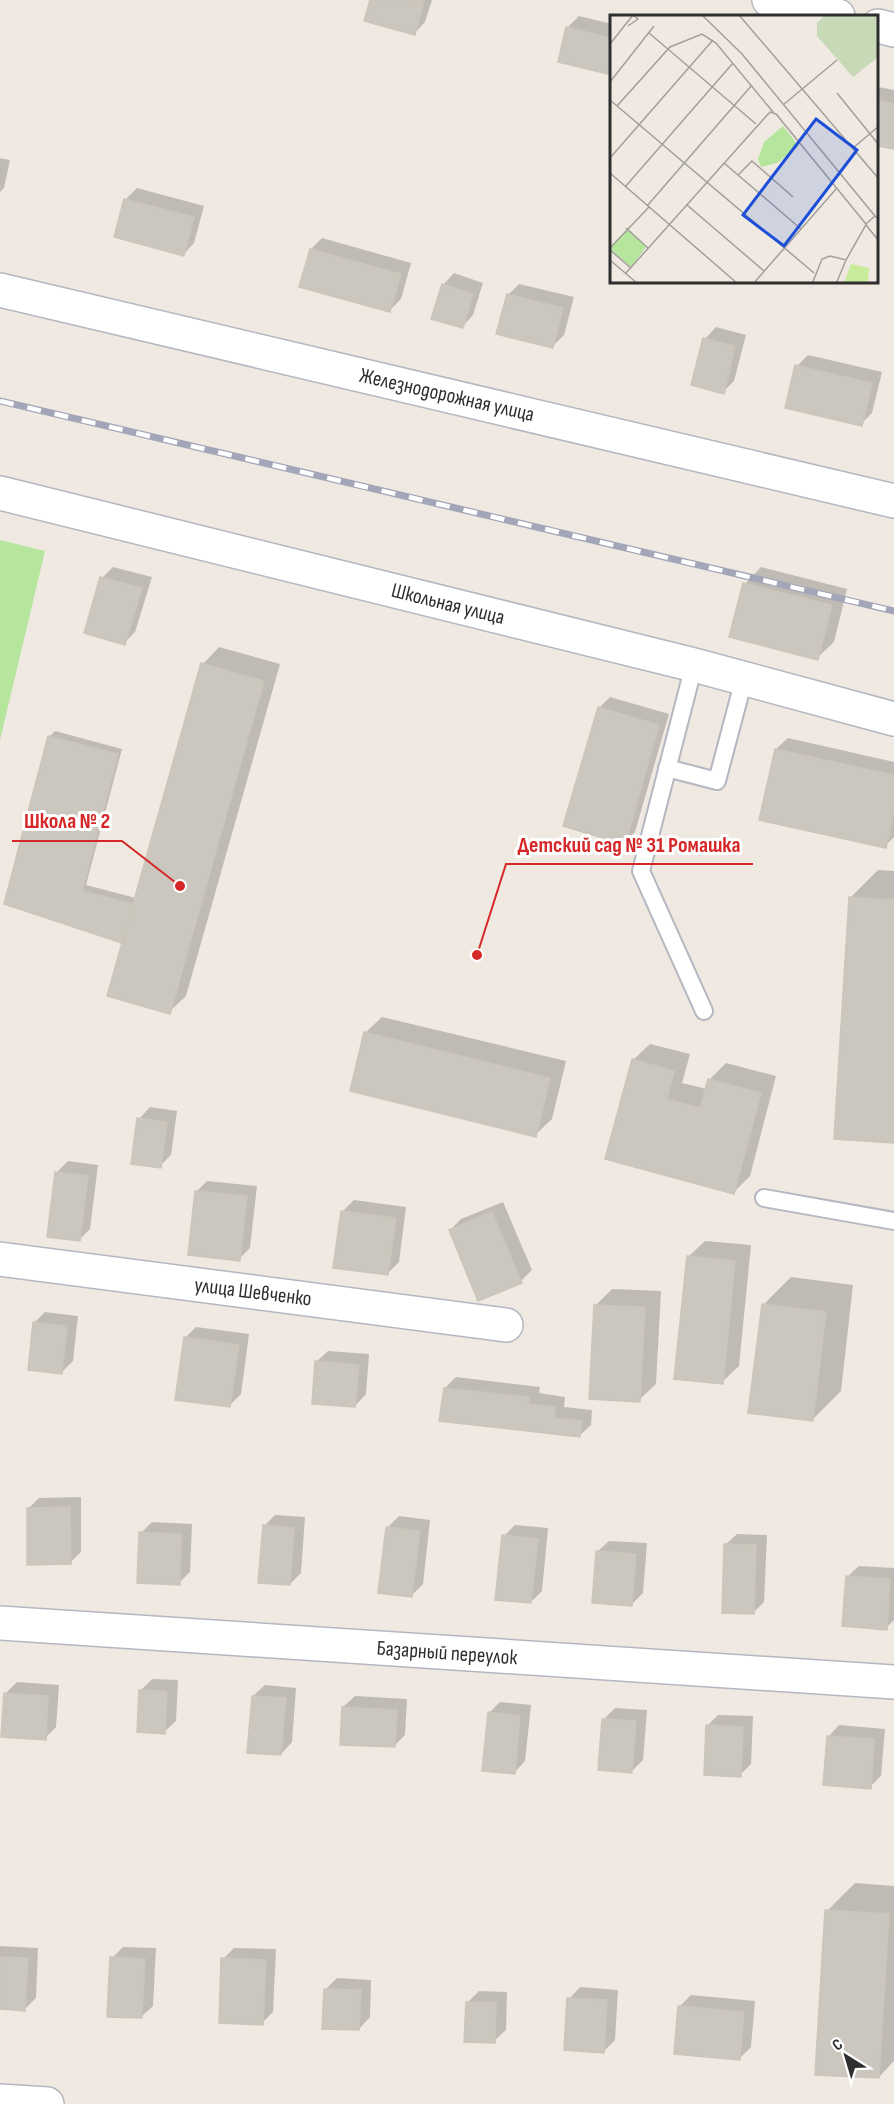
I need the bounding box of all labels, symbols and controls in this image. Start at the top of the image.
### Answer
inset map [610,15,879,284]
street label: Железнодорожная улица [357,363,537,427]
street label: Школьная улица [389,578,507,630]
callout: Школа № 2 [12,801,122,841]
text: Школа № 2 [24,808,110,835]
callout: Детский сад № 31 Ромашка [506,824,753,864]
text: Детский сад № 31 Ромашка [517,832,741,859]
street label: улица Шевченко [193,1272,313,1312]
street label: Базарный переулок [376,1636,518,1670]
north arrow [816,2026,876,2086]
text: С [829,2035,847,2055]

